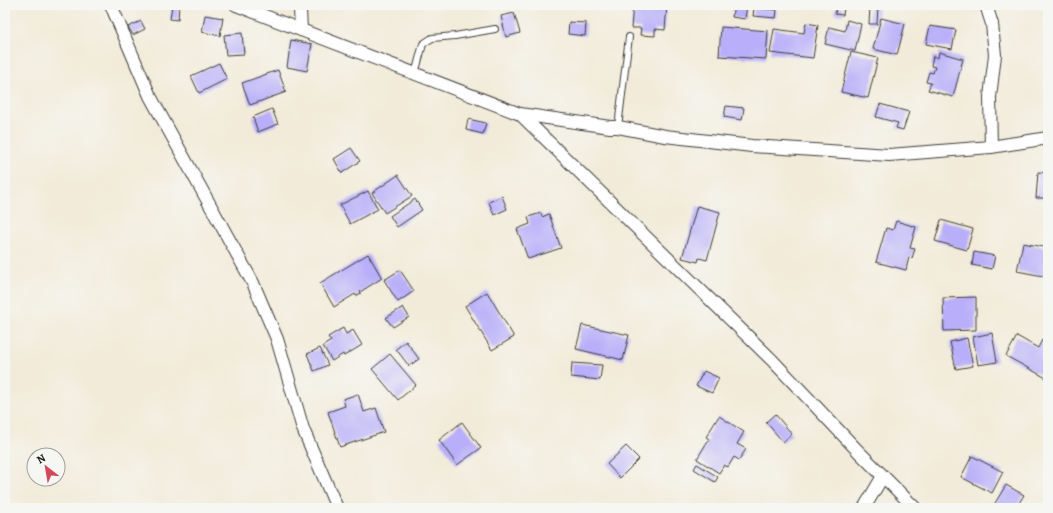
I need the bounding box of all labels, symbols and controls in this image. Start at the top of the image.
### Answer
north arrow [26,447,66,487]
text: N [34,450,48,467]

